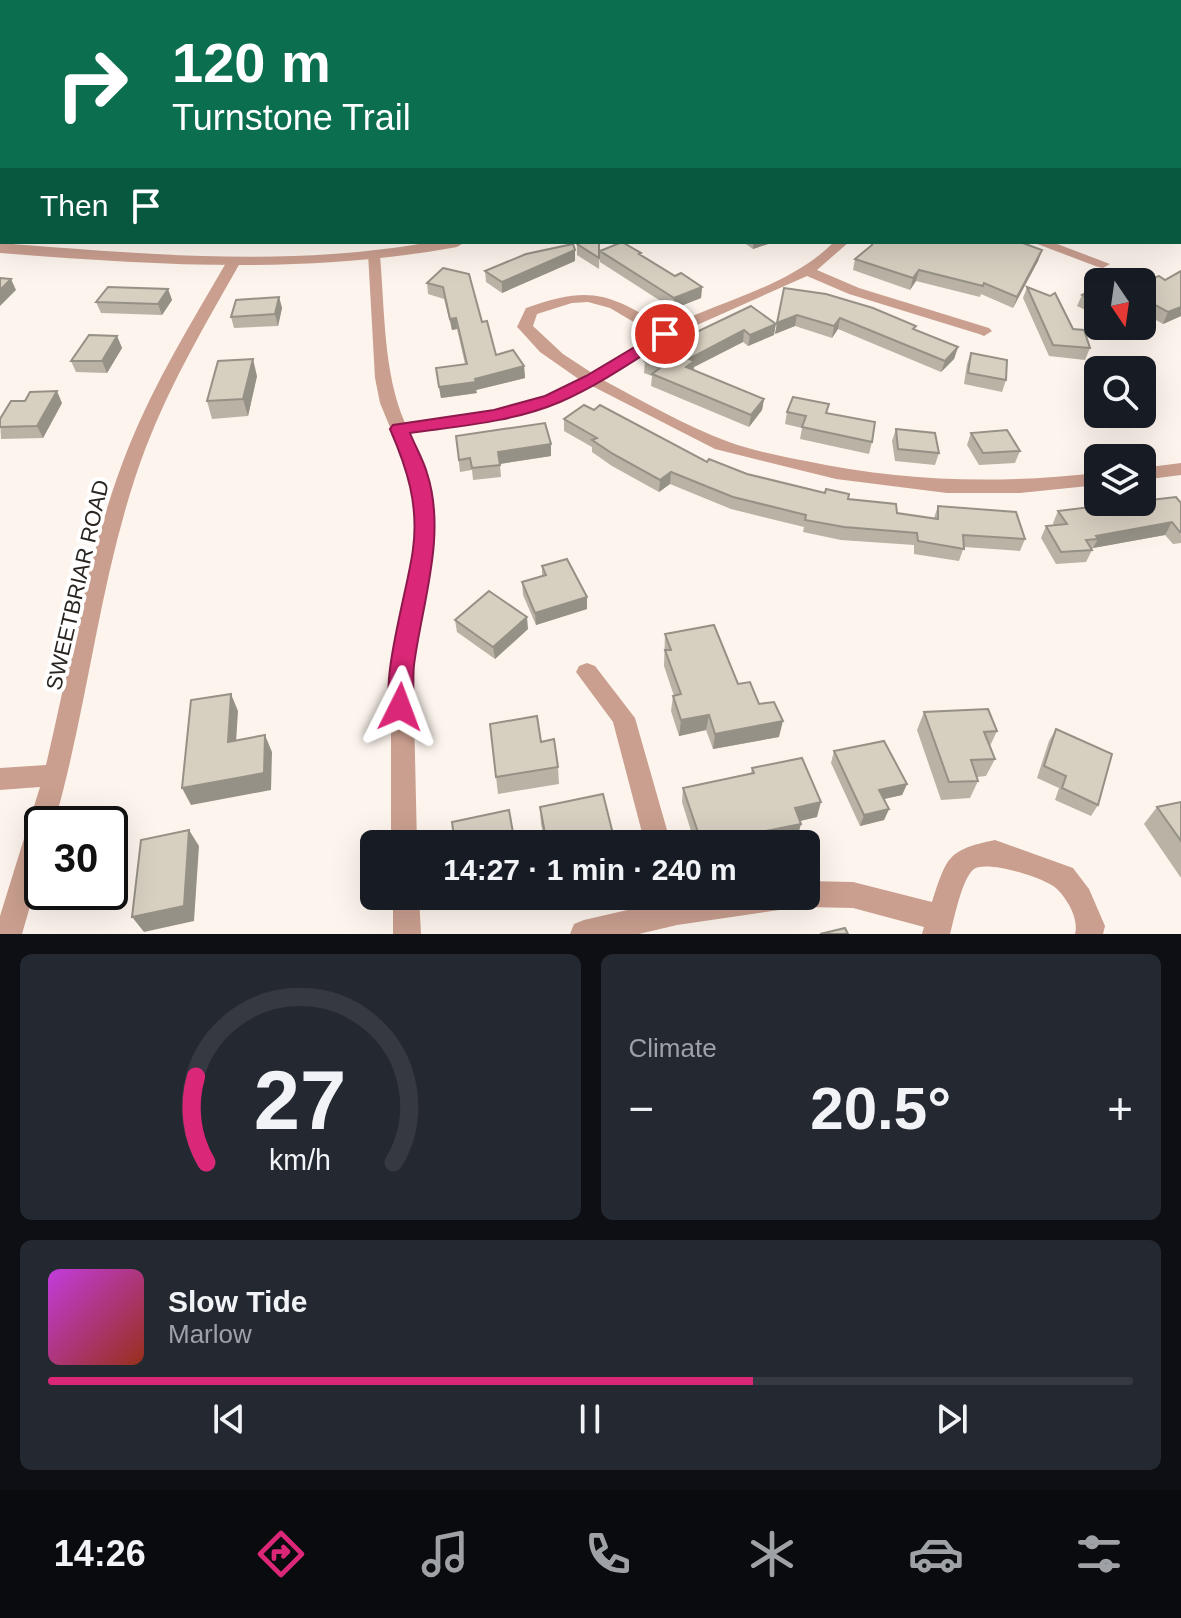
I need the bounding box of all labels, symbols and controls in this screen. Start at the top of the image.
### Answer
text: 120 m [172,31,331,94]
icon: right [40,32,144,136]
text: Turnstone Trail [172,97,411,138]
icon: arrive [124,184,168,228]
text: Then [40,189,108,222]
north arrow [1084,268,1156,340]
map controls [1084,268,1156,516]
pin [631,300,699,368]
icon: arrive [643,312,687,356]
button: search [1084,356,1156,428]
button: layers [1084,444,1156,516]
street label: SWEETBRIAR ROAD [41,477,114,693]
position arrow [358,665,442,749]
speed limit sign: 30 [24,806,128,910]
text: 14:27 · 1 min · 240 m [443,853,737,886]
text: Climate [629,1033,717,1063]
text: 27 [254,1054,347,1147]
text: 20.5° [810,1075,951,1142]
text: − [629,1084,654,1133]
text: + [1107,1084,1133,1133]
text: km/h [269,1144,331,1176]
text: Slow Tide [168,1285,307,1318]
text: Marlow [168,1319,252,1349]
icon: previous [207,1397,251,1441]
icon: pause [568,1397,612,1441]
icon: next [930,1397,974,1441]
icon: directions [253,1526,309,1582]
icon: music [417,1526,473,1582]
icon: phone [580,1526,636,1582]
icon: climate [744,1526,800,1582]
icon: car [908,1526,964,1582]
icon: filters [1071,1526,1127,1582]
text: 14:26 [54,1533,146,1574]

